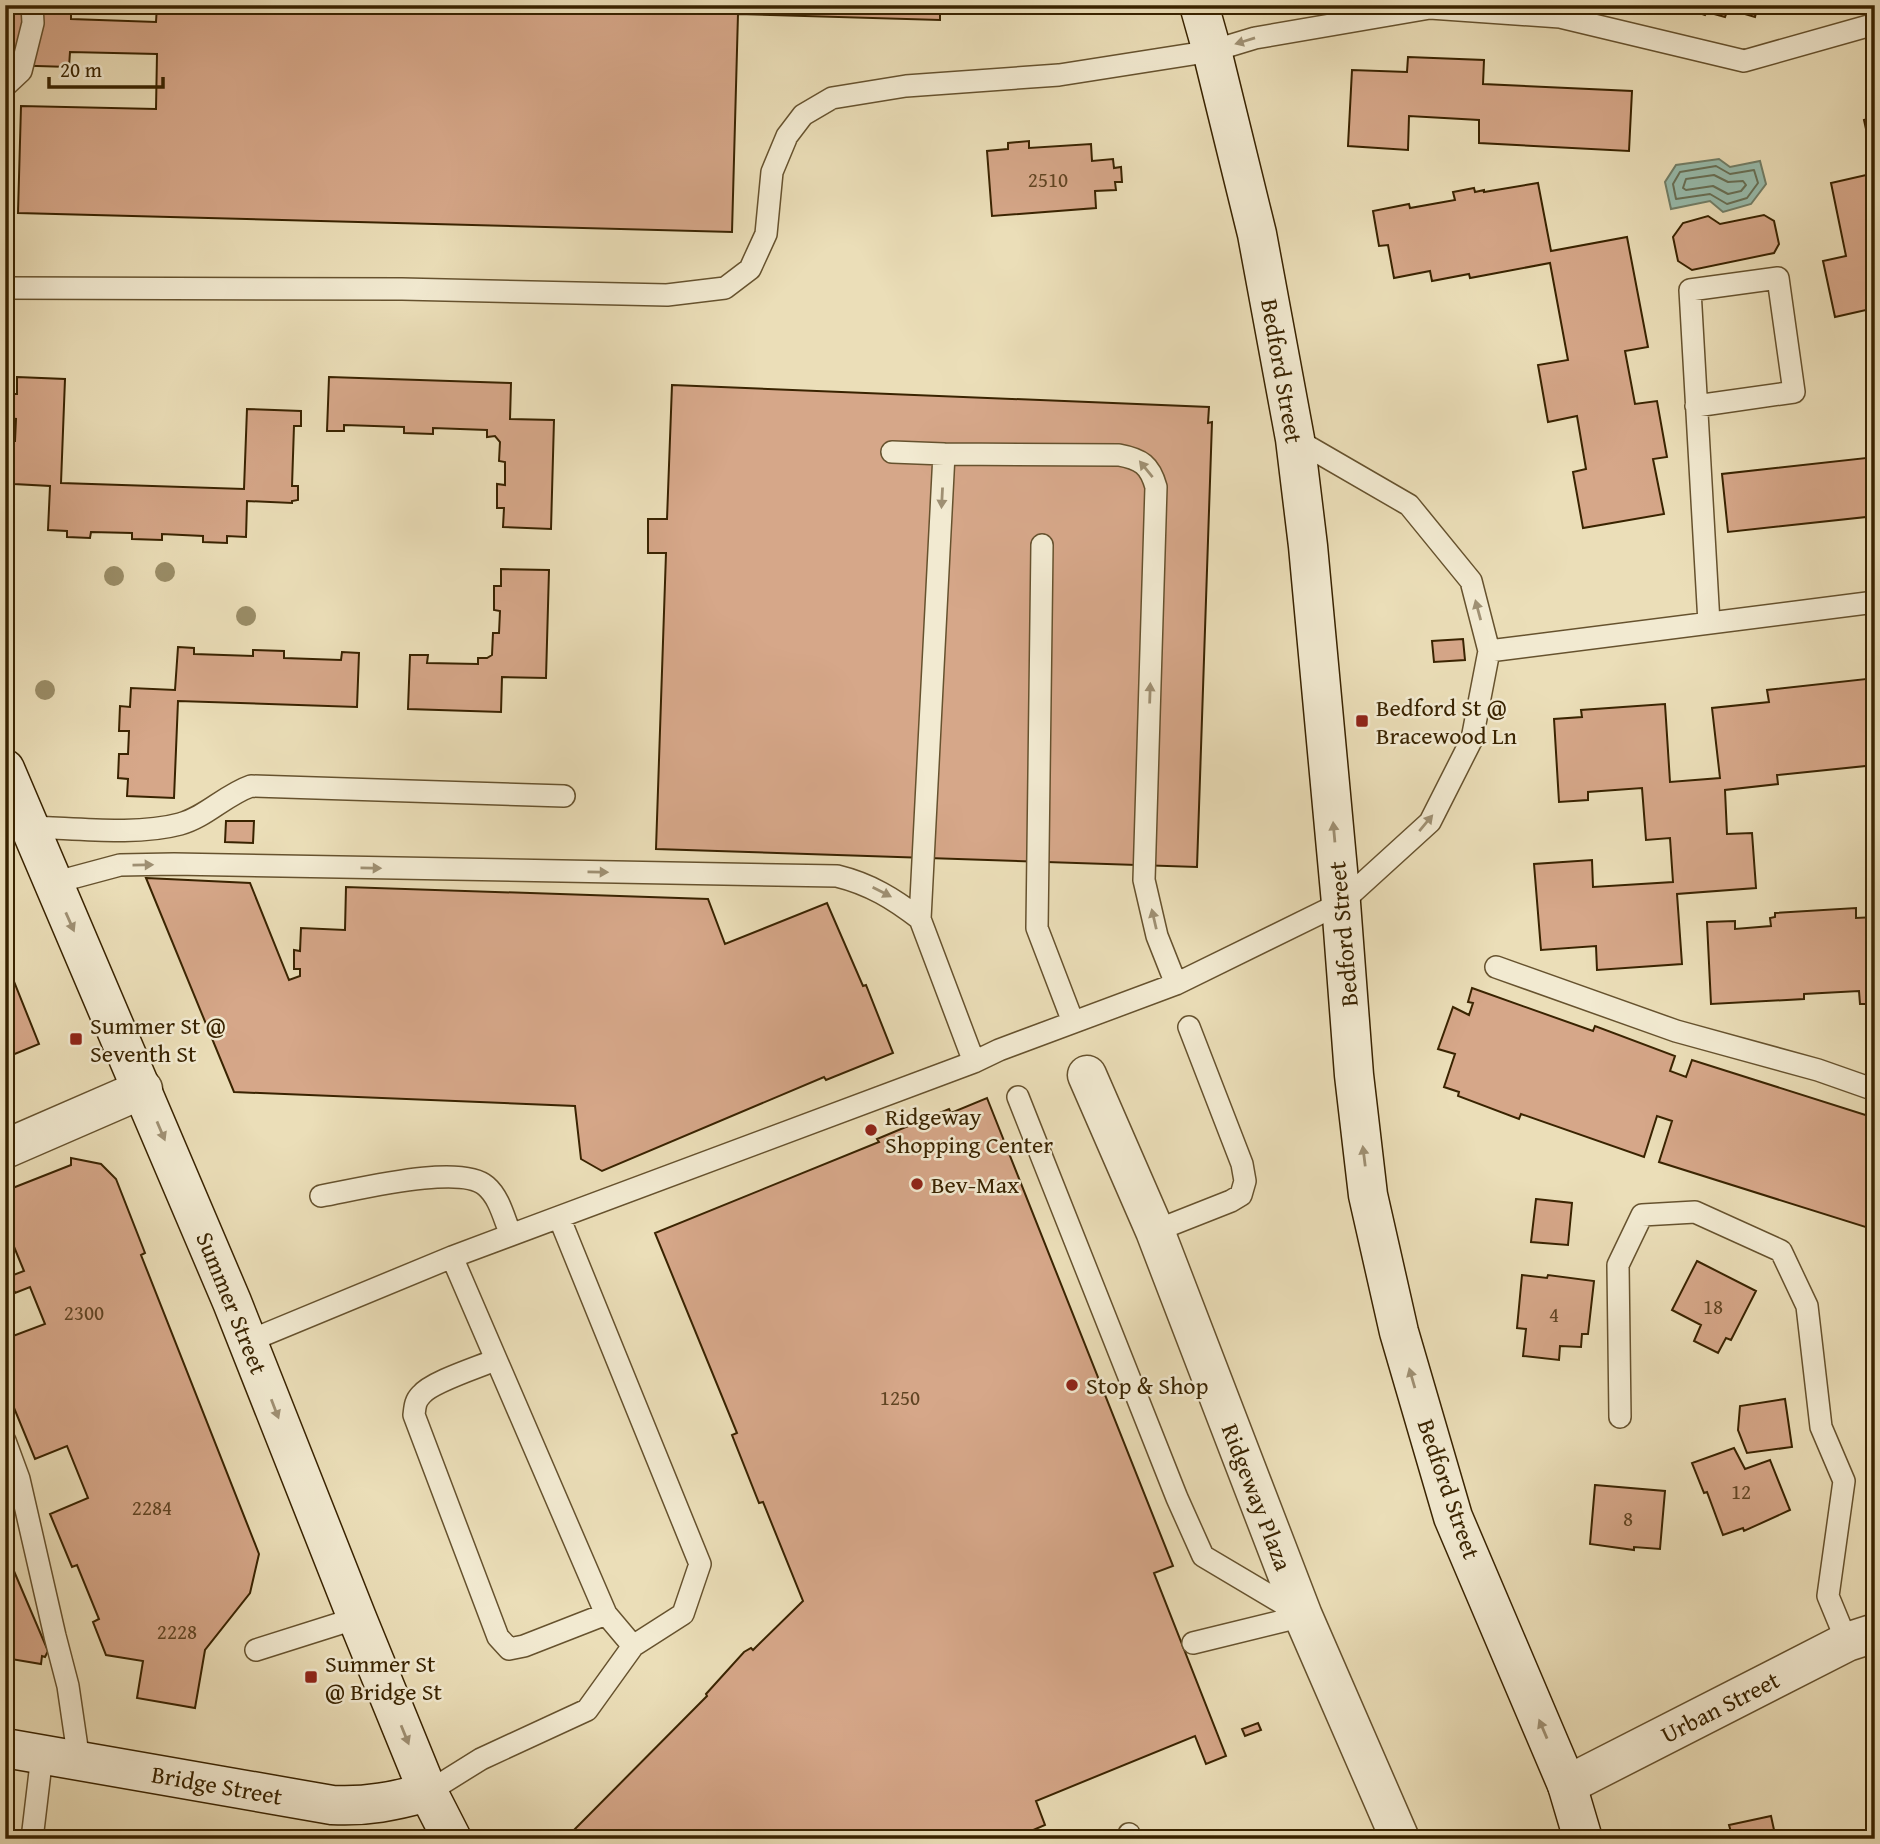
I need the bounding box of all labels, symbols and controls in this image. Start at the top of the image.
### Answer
one-way arrow [1234,37,1255,47]
scale bar [49,46,163,90]
text: 20 m [60,54,102,85]
house number: 2510 [1028,164,1068,195]
street label: Bedford Street [1252,296,1312,446]
one-way arrow [1139,460,1154,478]
one-way arrow [936,487,947,509]
one-way arrow [1472,599,1483,621]
one-way arrow [1144,682,1156,704]
place label: Bedford St @ Bracewood Ln [1376,690,1517,753]
marker: Bedford St @ Bracewood Ln [1354,713,1370,729]
one-way arrow [1418,814,1434,832]
one-way arrow [1328,821,1339,843]
one-way arrow [133,859,155,870]
street label: Bedford Street [1319,859,1367,1008]
one-way arrow [360,862,382,873]
one-way arrow [587,866,609,878]
one-way arrow [872,886,891,898]
one-way arrow [1148,908,1159,930]
one-way arrow [65,912,76,933]
place label: Summer St @ Seventh St [90,1008,226,1071]
marker: Summer St @ Seventh St [68,1031,84,1047]
place label: Ridgeway Shopping Center [885,1099,1053,1162]
one-way arrow [155,1121,166,1142]
marker: Ridgeway Shopping Center [863,1122,879,1138]
one-way arrow [1358,1145,1369,1167]
place label: Bev-Max [931,1167,1020,1202]
marker: Bev-Max [909,1176,925,1192]
street label: Summer Street [187,1226,277,1380]
house number: 18 [1703,1291,1723,1322]
house number: 2300 [64,1297,104,1328]
house number: 4 [1549,1299,1559,1330]
place label: Stop & Shop [1086,1368,1209,1403]
one-way arrow [1407,1368,1417,1389]
marker: Stop & Shop [1064,1377,1080,1393]
house number: 1250 [880,1382,920,1413]
one-way arrow [270,1399,281,1420]
street label: Bedford Street [1409,1414,1489,1564]
street label: Ridgeway Plaza [1213,1419,1301,1576]
house number: 12 [1731,1476,1751,1507]
house number: 2284 [132,1492,172,1523]
house number: 8 [1623,1503,1633,1534]
house number: 2228 [157,1616,197,1647]
place label: Summer St @ Bridge St [325,1646,442,1709]
street label: Urban Street [1655,1662,1786,1752]
marker: Summer St @ Bridge St [303,1669,319,1685]
one-way arrow [1538,1718,1549,1739]
one-way arrow [399,1724,410,1745]
street label: Bridge Street [149,1756,286,1814]

